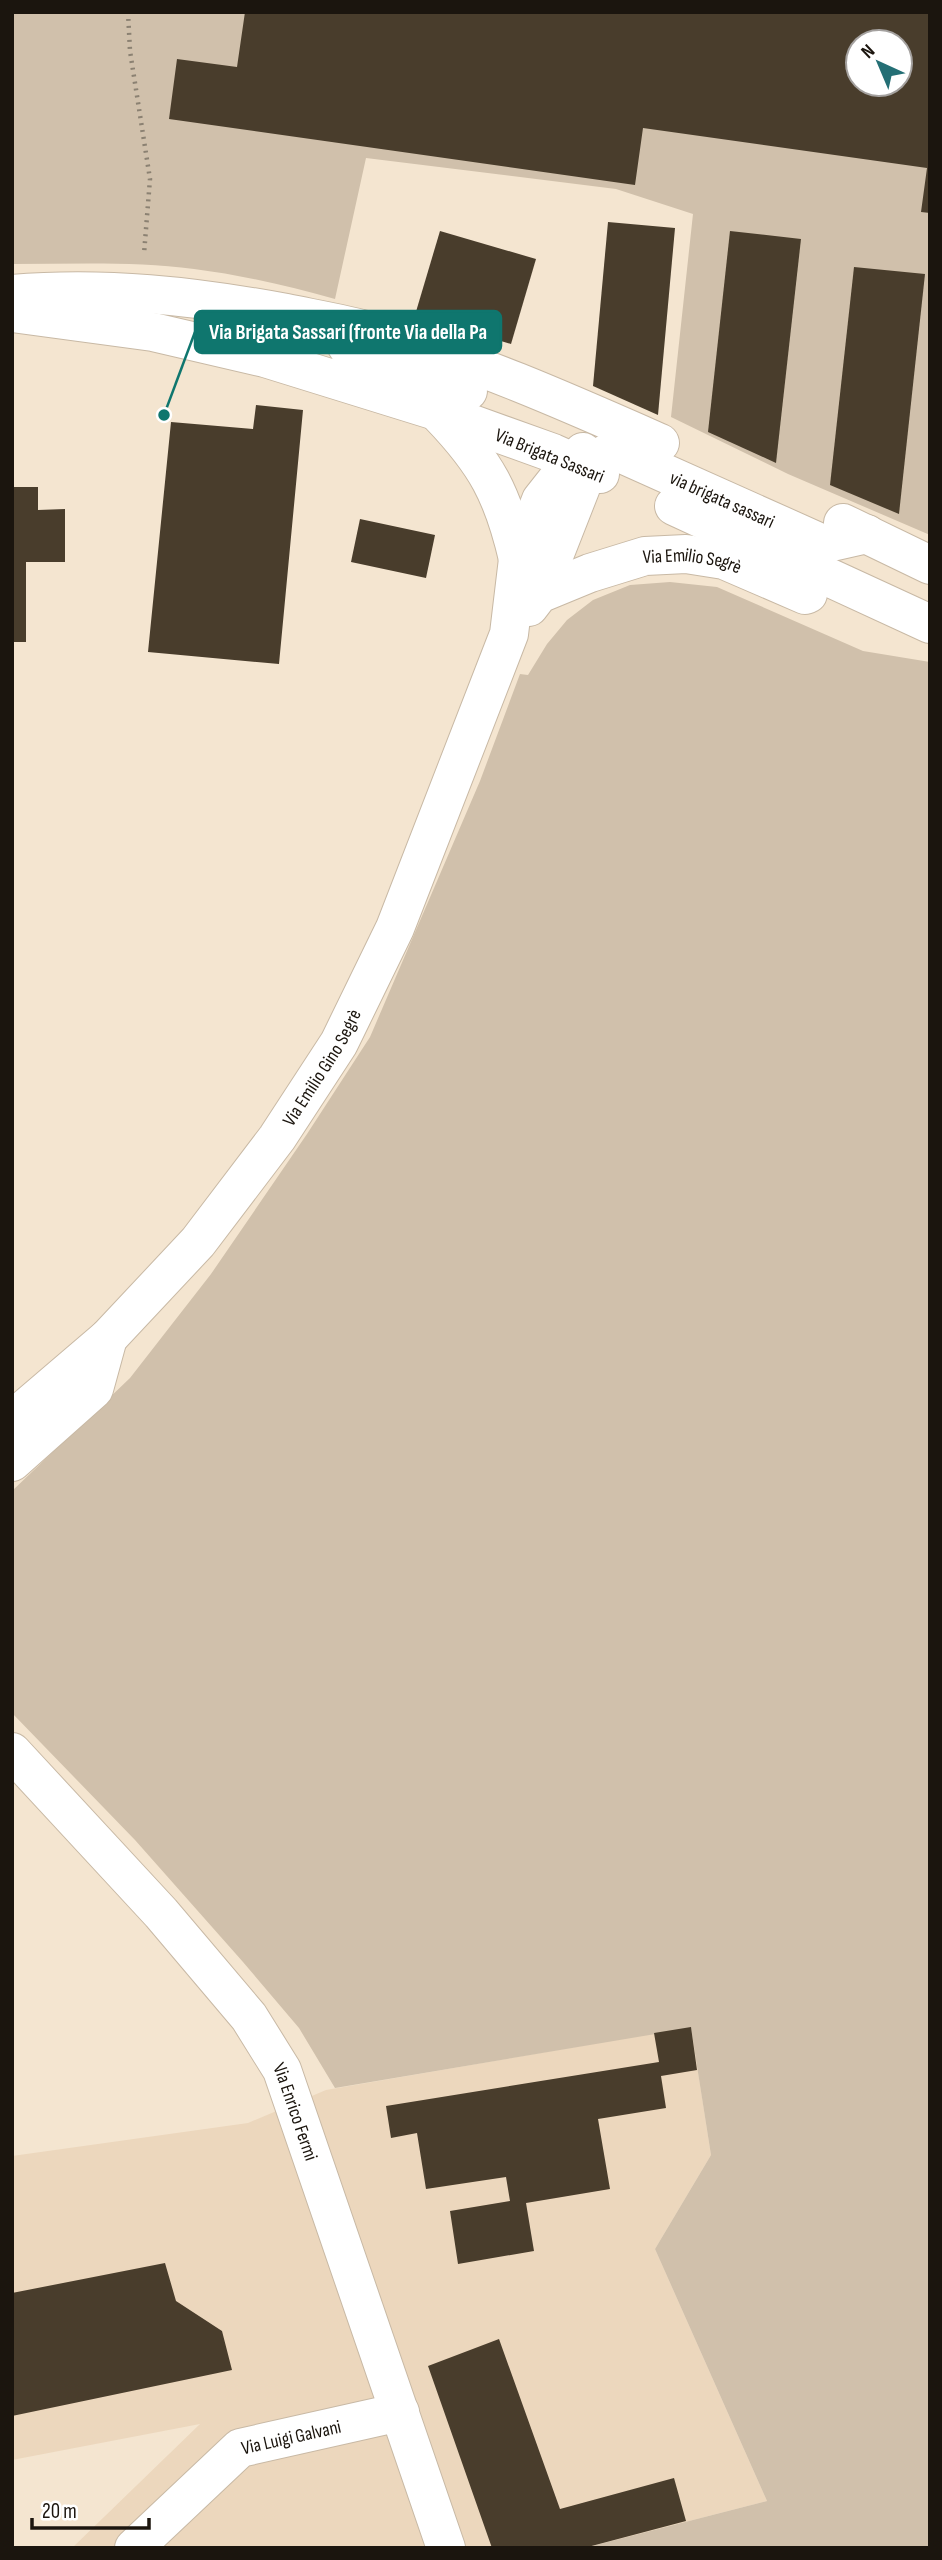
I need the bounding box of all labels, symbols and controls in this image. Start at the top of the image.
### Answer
north arrow [844,28,914,98]
text: N [857,40,880,64]
callout: Via Brigata Sassari (fronte Via della Pa [195,311,501,353]
text: Via Brigata Sassari (fronte Via della Pa [209,320,487,345]
street label: Via Brigata Sassari [492,424,607,489]
street label: via brigata sassari [666,467,778,534]
street label: Via Emilio Segrè [642,544,745,579]
street label: Via Emilio Gino Segrè [278,1006,367,1131]
street label: Via Enrico Fermi [267,2059,322,2164]
street label: Via Luigi Galvani [239,2416,343,2460]
scale bar [32,2486,149,2530]
text: 20 m [42,2499,77,2524]

